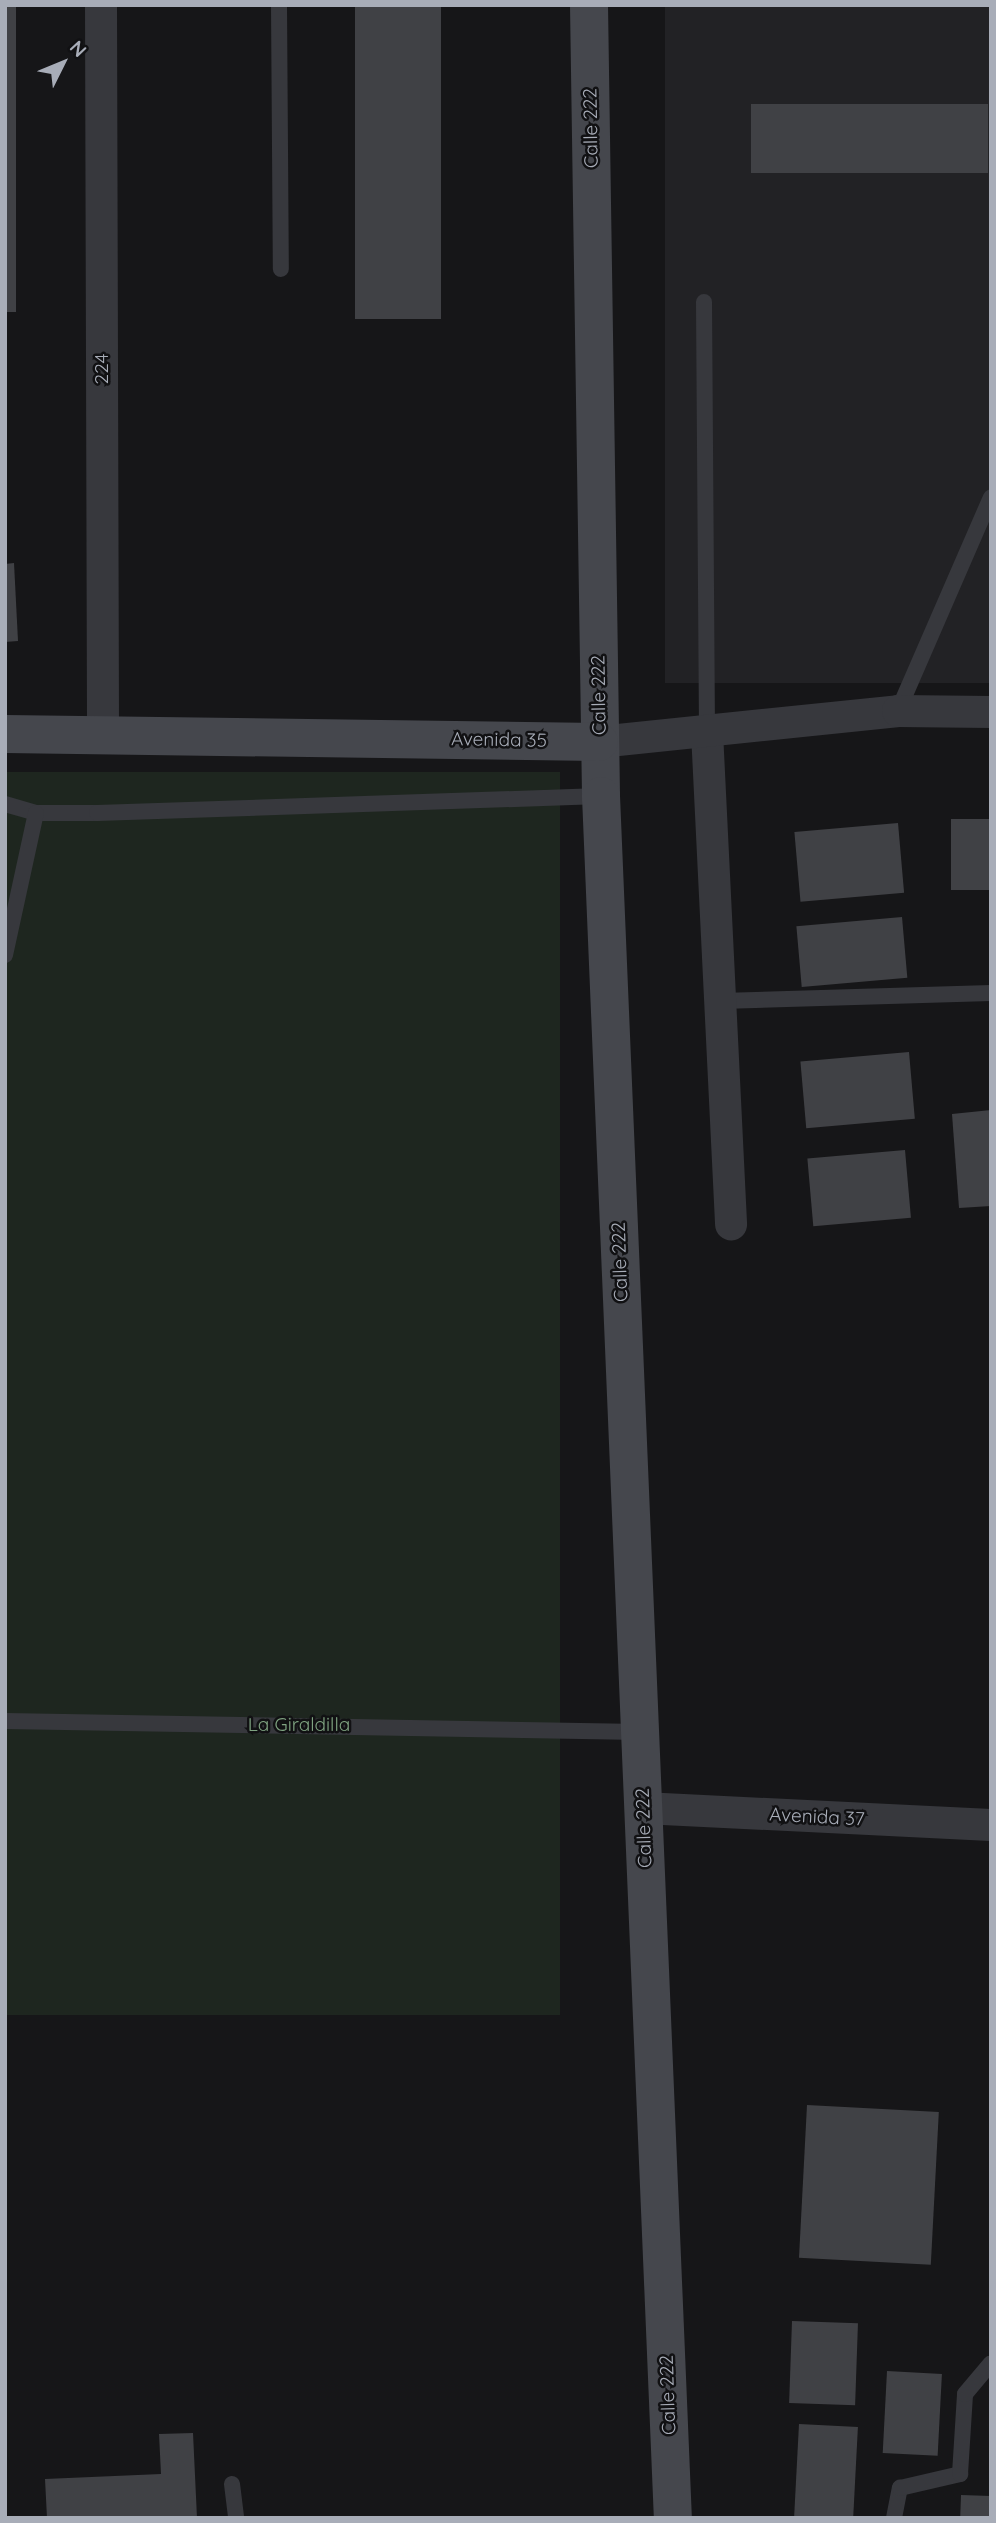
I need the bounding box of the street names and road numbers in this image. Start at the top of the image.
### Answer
street label: Calle 222 [579,88,603,168]
street label: 224 [91,354,113,384]
street label: Calle 222 [587,655,611,735]
street label: Avenida 35 [451,728,547,752]
street label: Calle 222 [607,1222,633,1302]
street label: Calle 222 [631,1788,657,1868]
street label: Avenida 37 [769,1803,865,1831]
street label: Calle 222 [655,2355,681,2435]

